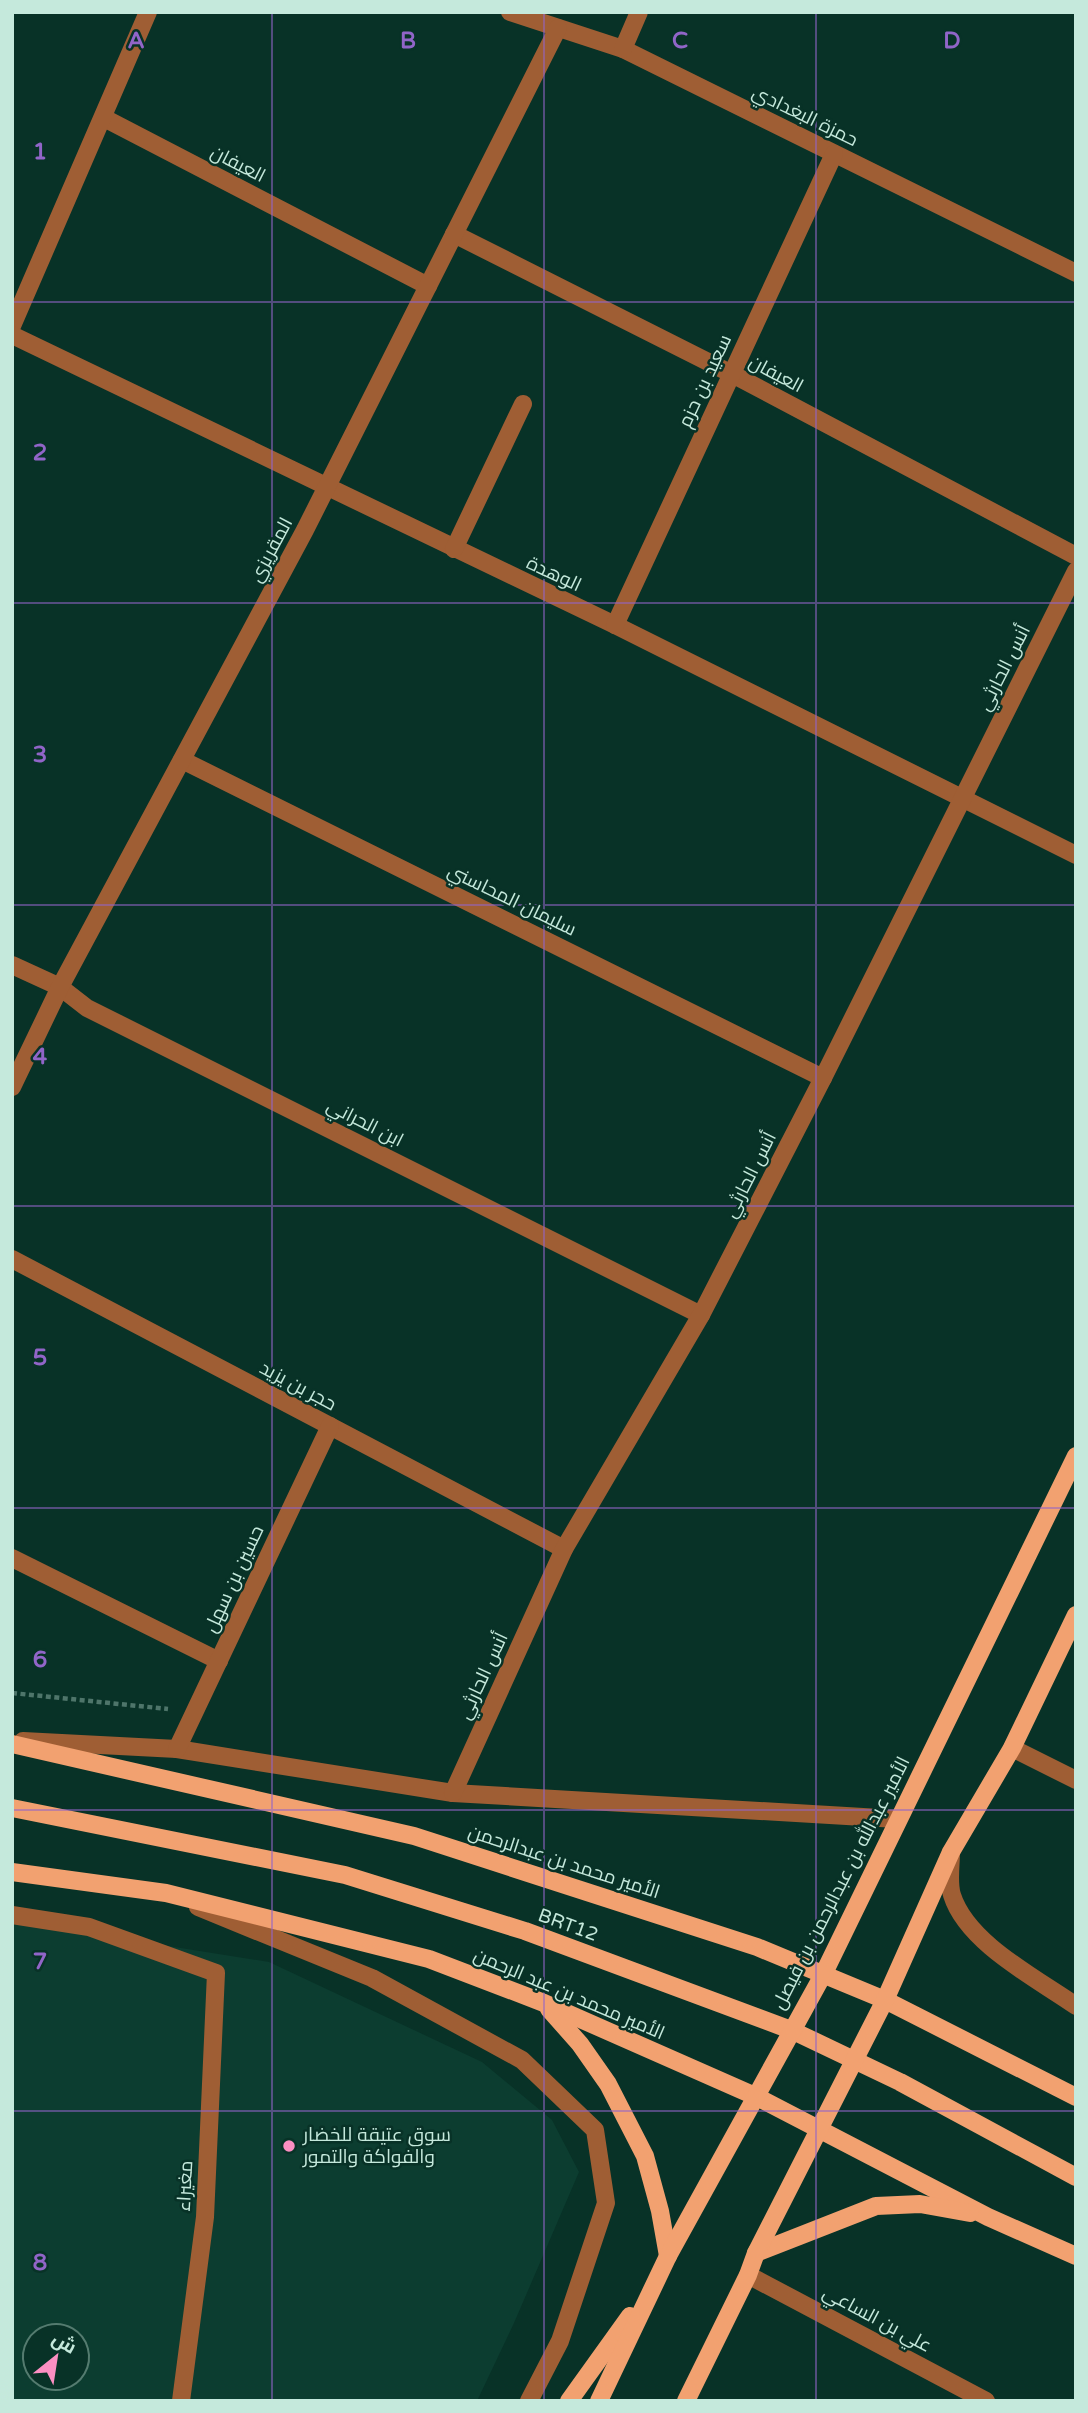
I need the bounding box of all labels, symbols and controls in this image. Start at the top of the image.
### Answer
text: A [127,27,145,55]
text: B [400,27,416,55]
text: C [672,27,688,55]
text: D [943,27,961,55]
street label: حمزة البغدادي [747,81,861,154]
text: 1 [33,138,47,166]
street label: العيفان [207,141,269,187]
street label: سعيد بن حزم [674,331,738,432]
street label: العيفان [745,351,807,397]
text: 2 [33,439,47,467]
street label: المقريزي [245,514,300,588]
street label: الوهدة [523,552,585,596]
street label: أنس الحارثي [972,621,1038,716]
text: 3 [33,741,47,769]
street label: سليمان المحاسني [443,859,580,943]
text: 4 [33,1043,48,1071]
street label: ابن الحراني [322,1094,407,1154]
street label: أنس الحارثي [718,1128,784,1223]
text: 5 [33,1344,47,1372]
street label: حجر بن يزيد [256,1357,340,1415]
street label: حسين بن سهل [200,1522,268,1636]
street label: أنس الحارثي [452,1629,515,1724]
text: 6 [33,1646,47,1674]
street label: الأمير عبدالله بن عبدالرحمن بن فيصل [766,1752,915,2013]
street label: الأمير محمد بن عبدالرحمن [465,1821,663,1903]
street label: BRT12 [535,1904,601,1946]
street label: الأمير محمد بن عبد الرحمن [470,1944,668,2044]
text: 7 [33,1948,47,1976]
place label: سوق عتيقة للخضار والفواكة والتمور [302,2124,451,2168]
marker: سوق عتيقة للخضار والفواكة والتمور [281,2138,297,2154]
street label: مغيراء [173,2160,197,2212]
text: 8 [33,2249,47,2277]
street label: علي بن الساعي [818,2281,935,2359]
north arrow [21,2322,91,2392]
text: ش [48,2328,80,2359]

